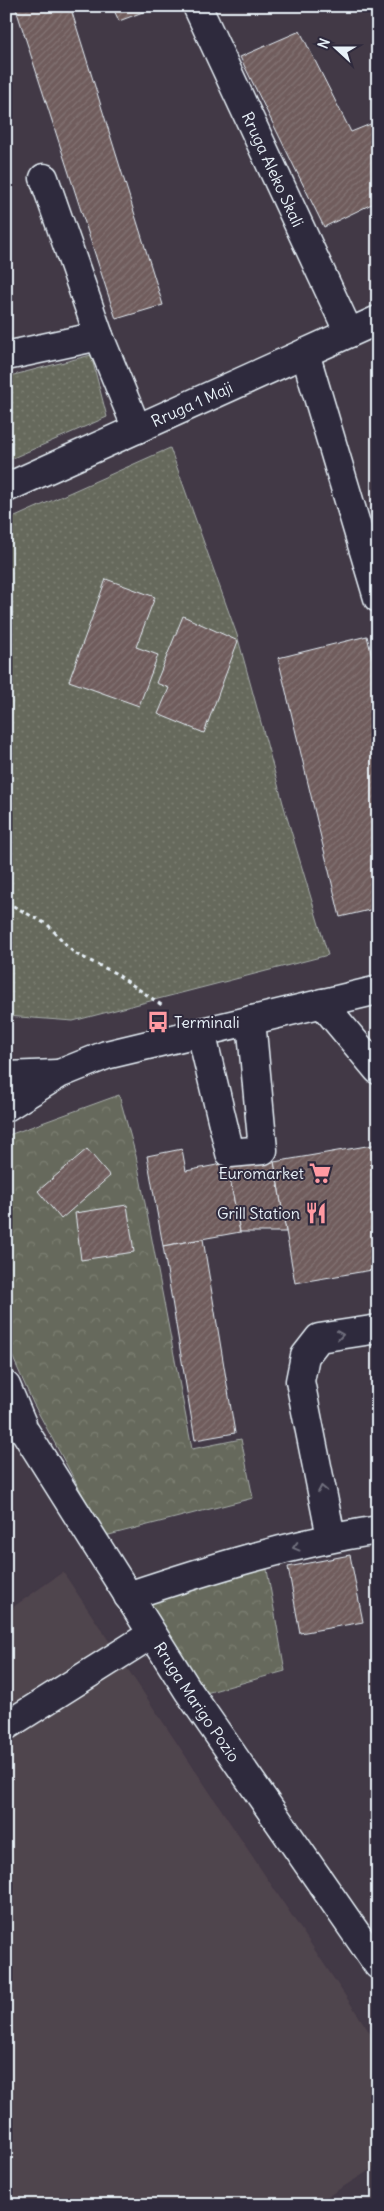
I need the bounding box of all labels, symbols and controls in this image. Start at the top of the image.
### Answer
north arrow [312,22,362,72]
text: N [314,36,334,51]
street label: Rruga Aleko Skali [238,109,308,230]
street label: Rruga 1 Maji [148,377,236,431]
bus stop icon: Terminali [145,1009,171,1035]
place label: Terminali [174,1012,240,1032]
supermarket icon: Euromarket [307,1160,333,1186]
place label: Euromarket [218,1163,305,1183]
restaurant icon: Grill Station [303,1200,329,1226]
place label: Grill Station [217,1203,300,1223]
one-way arrow [337,1330,345,1341]
one-way arrow [317,1485,327,1493]
one-way arrow [292,1541,300,1551]
street label: Rruga Marigo Pozio [150,1638,244,1766]

